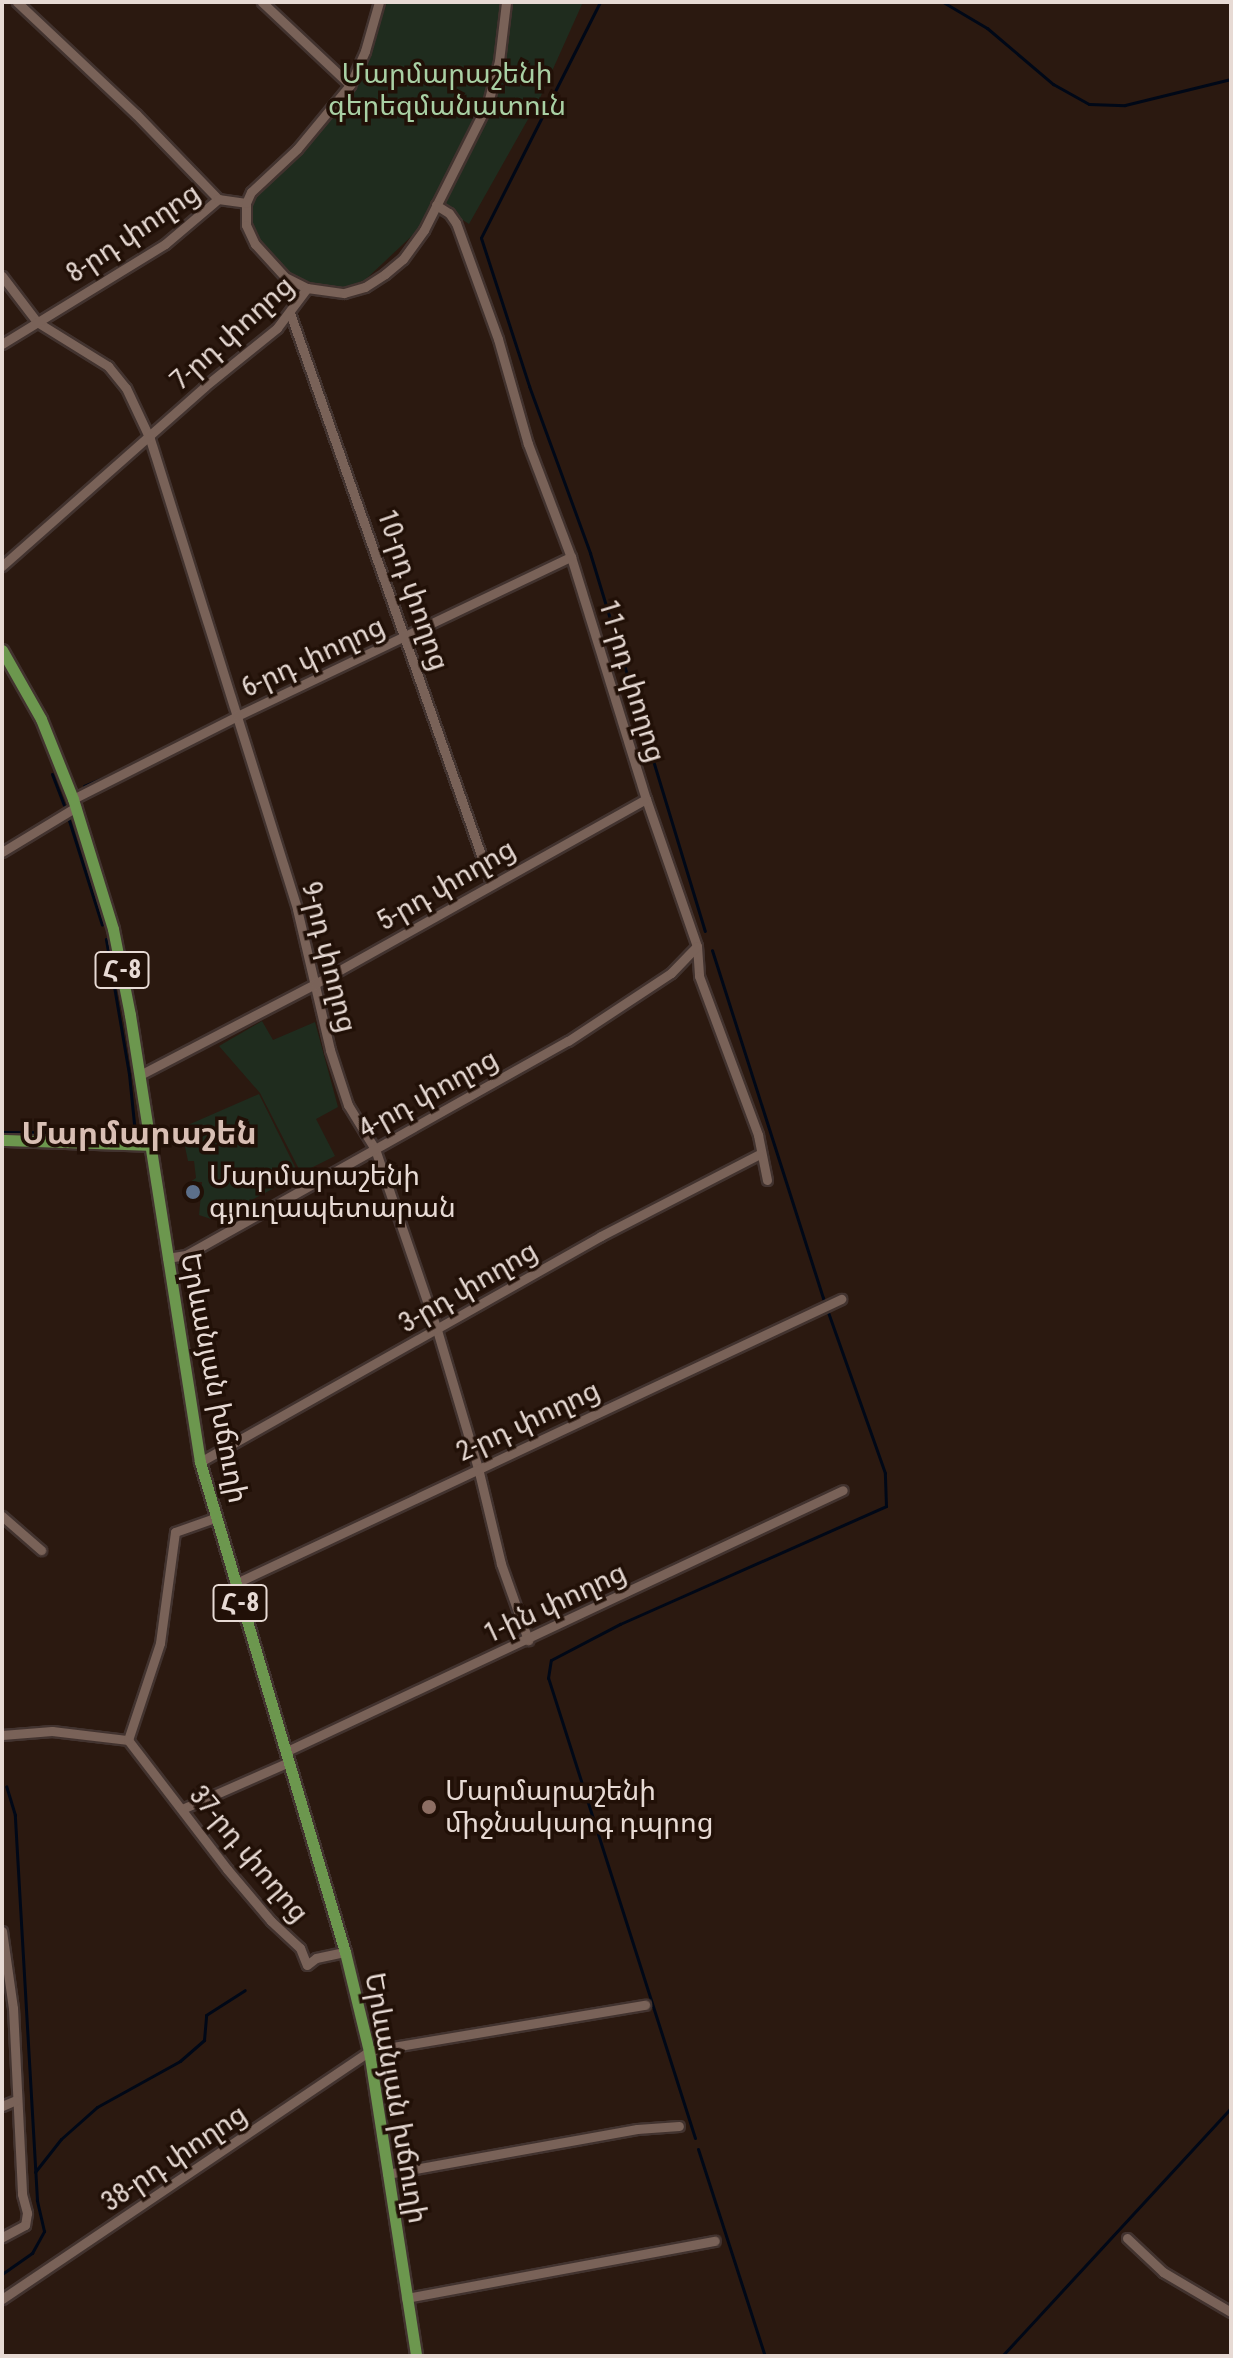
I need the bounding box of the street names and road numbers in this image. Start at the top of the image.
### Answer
street label: 8-րդ փողոց [60,176,206,290]
street label: 7-րդ փողոց [163,269,301,397]
street label: 10-րդ փողոց [370,505,456,675]
street label: 11-րդ փողոց [591,596,673,766]
street label: 6-րդ փողոց [236,609,390,705]
street label: 5-րդ փողոց [371,832,521,938]
street label: 9-րդ փողոց [294,878,364,1036]
road number: Հ-8 [94,948,150,992]
street label: 4-րդ փողոց [352,1042,504,1146]
street label: 3-րդ փողոց [393,1234,543,1340]
street label: Երևանյան խճուղի [173,1250,255,1506]
street label: 2-րդ փողոց [451,1373,605,1469]
street label: 1-ին փողոց [479,1555,631,1651]
road number: Հ-8 [212,1581,268,1625]
street label: 37-րդ փողոց [182,1779,316,1929]
street label: Երևանյան խճուղի [357,1970,435,2226]
street label: 38-րդ փողոց [95,2097,253,2219]

